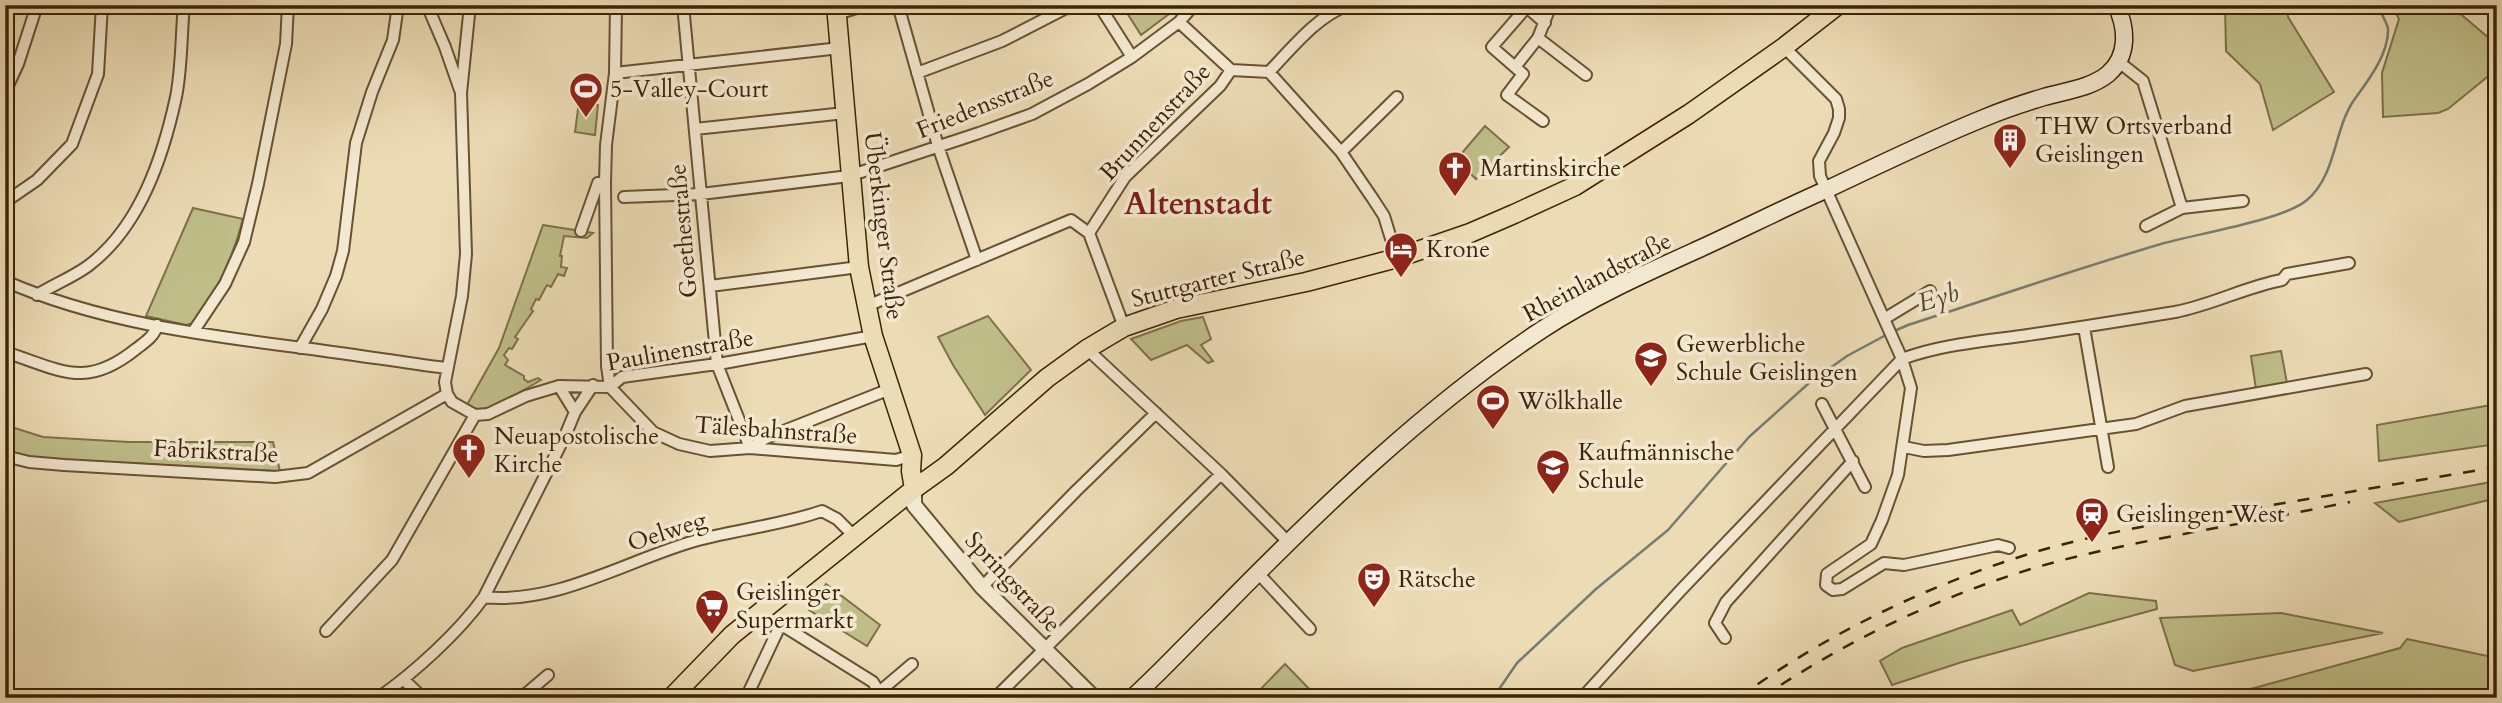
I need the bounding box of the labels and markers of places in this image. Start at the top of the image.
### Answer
sports icon: 5-Valley-Court [567,70,605,119]
place label: 5-Valley-Court [610,73,769,106]
place label: THW Ortsverband Geislingen [2035,110,2232,171]
building icon: THW Ortsverband Geislingen [1991,121,2029,170]
church icon: Martinskirche [1436,149,1474,198]
place label: Martinskirche [1480,152,1621,185]
hotel icon: Krone [1382,230,1420,279]
place label: Krone [1426,233,1490,266]
place label: Gewerbliche Schule Geislingen [1676,328,1858,389]
school or university icon: Gewerbliche Schule Geislingen [1632,339,1670,388]
sports icon: Wölkhalle [1474,382,1512,431]
place label: Wölkhalle [1517,385,1623,418]
place label: Neuapostolische Kirche [494,420,659,481]
church icon: Neuapostolische Kirche [450,431,488,480]
place label: Kaufmännische Schule [1578,436,1735,497]
school or university icon: Kaufmännische Schule [1534,447,1572,496]
station icon: Geislingen West [2073,495,2111,544]
place label: Geislingen West [2116,498,2285,531]
theatre icon: Rätsche [1355,560,1393,609]
place label: Rätsche [1398,563,1476,596]
place label: Geislinger Supermarkt [736,576,854,637]
supermarket icon: Geislinger Supermarkt [693,587,731,636]

